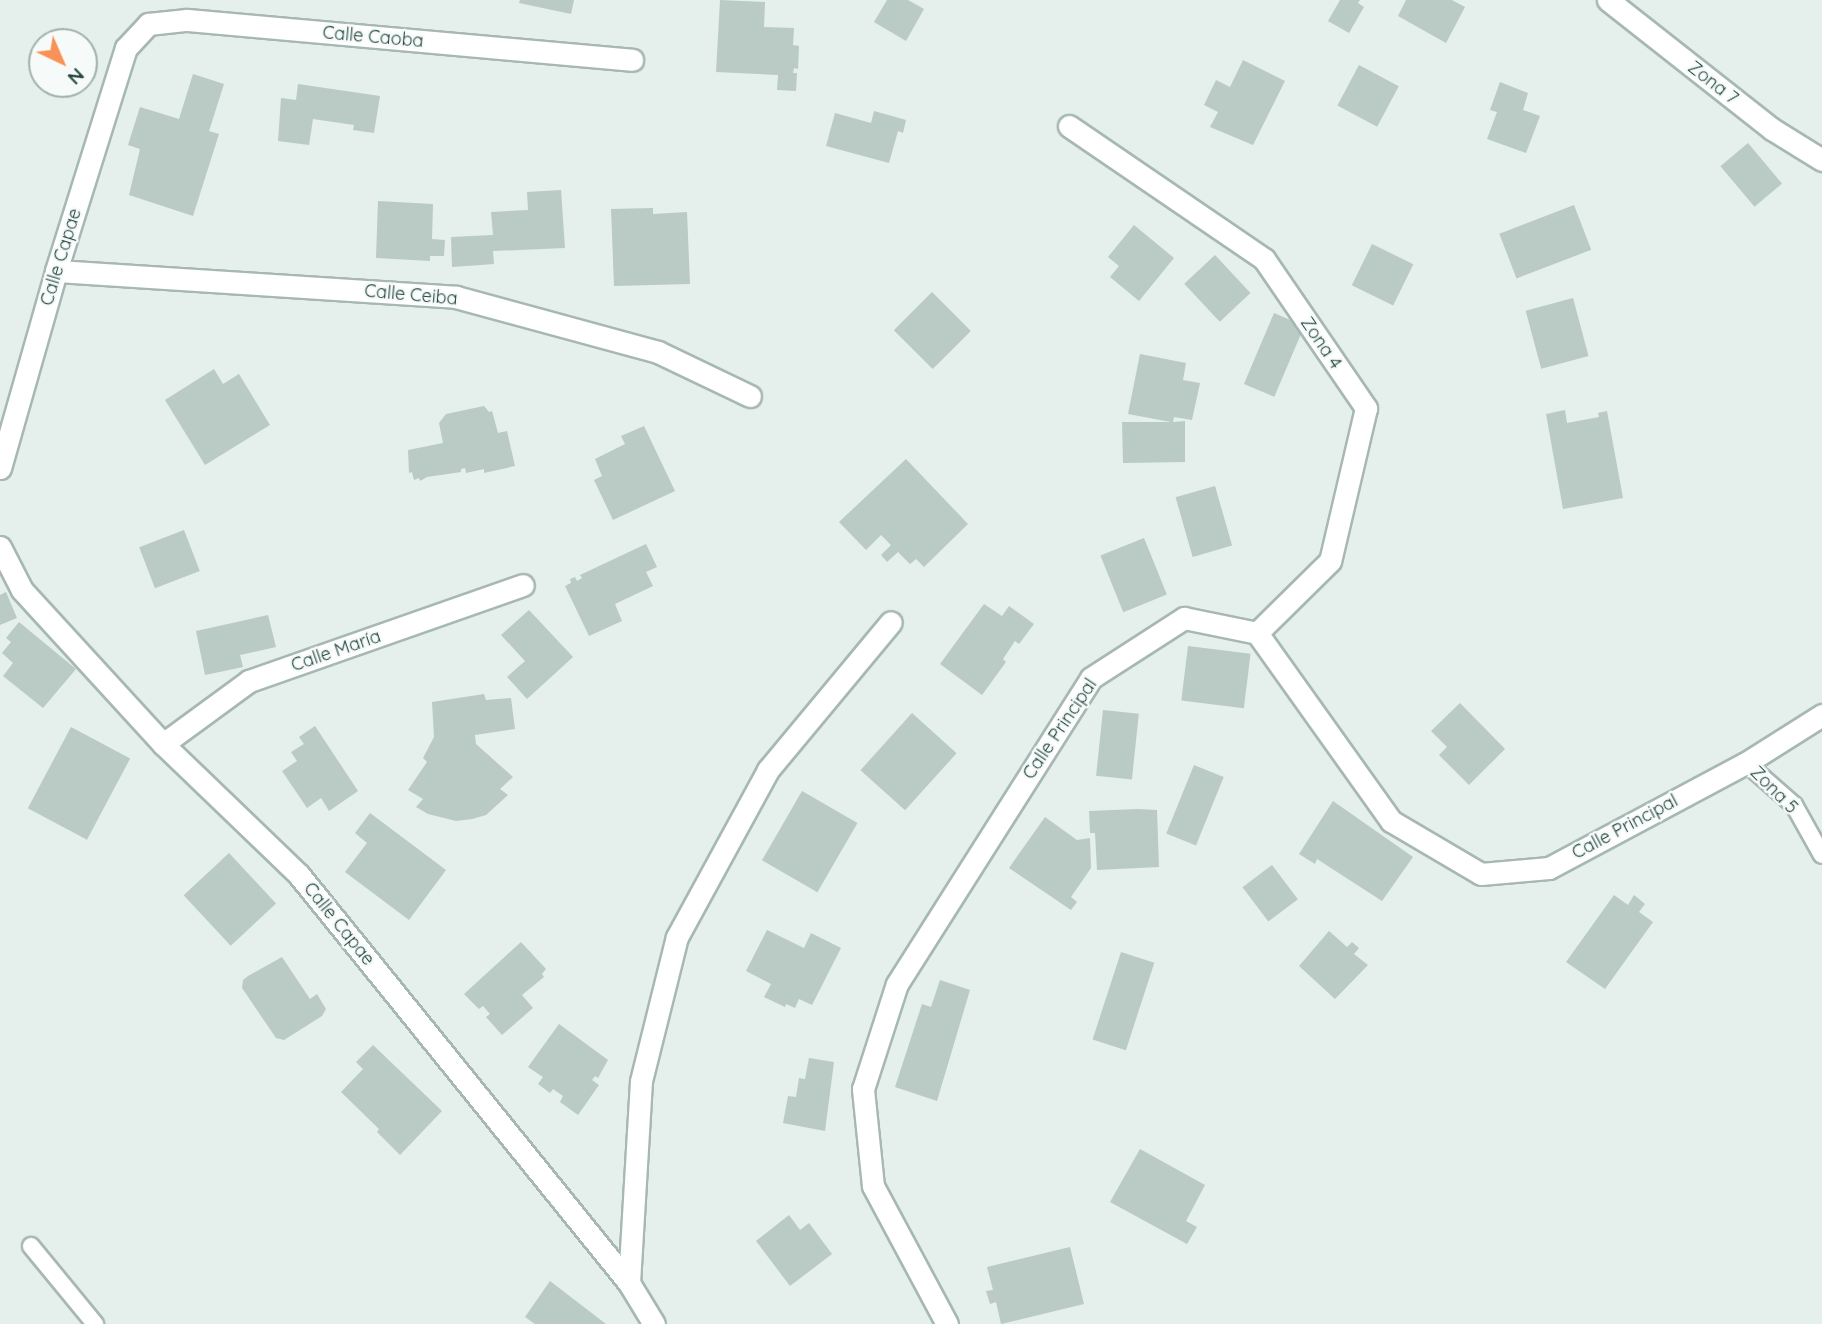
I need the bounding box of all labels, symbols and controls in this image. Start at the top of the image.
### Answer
street label: Calle Caoba [322,22,424,52]
north arrow [28,28,98,98]
street label: Zona 7 [1684,57,1742,109]
text: N [63,63,90,90]
street label: Calle Capae [36,206,86,308]
street label: Calle Ceiba [364,280,458,310]
street label: Zona 4 [1296,313,1346,373]
street label: Calle María [288,626,384,676]
street label: Calle Principal [1018,675,1102,783]
street label: Zona 5 [1746,762,1802,818]
street label: Calle Principal [1568,790,1682,864]
street label: Calle Capae [299,878,379,970]

